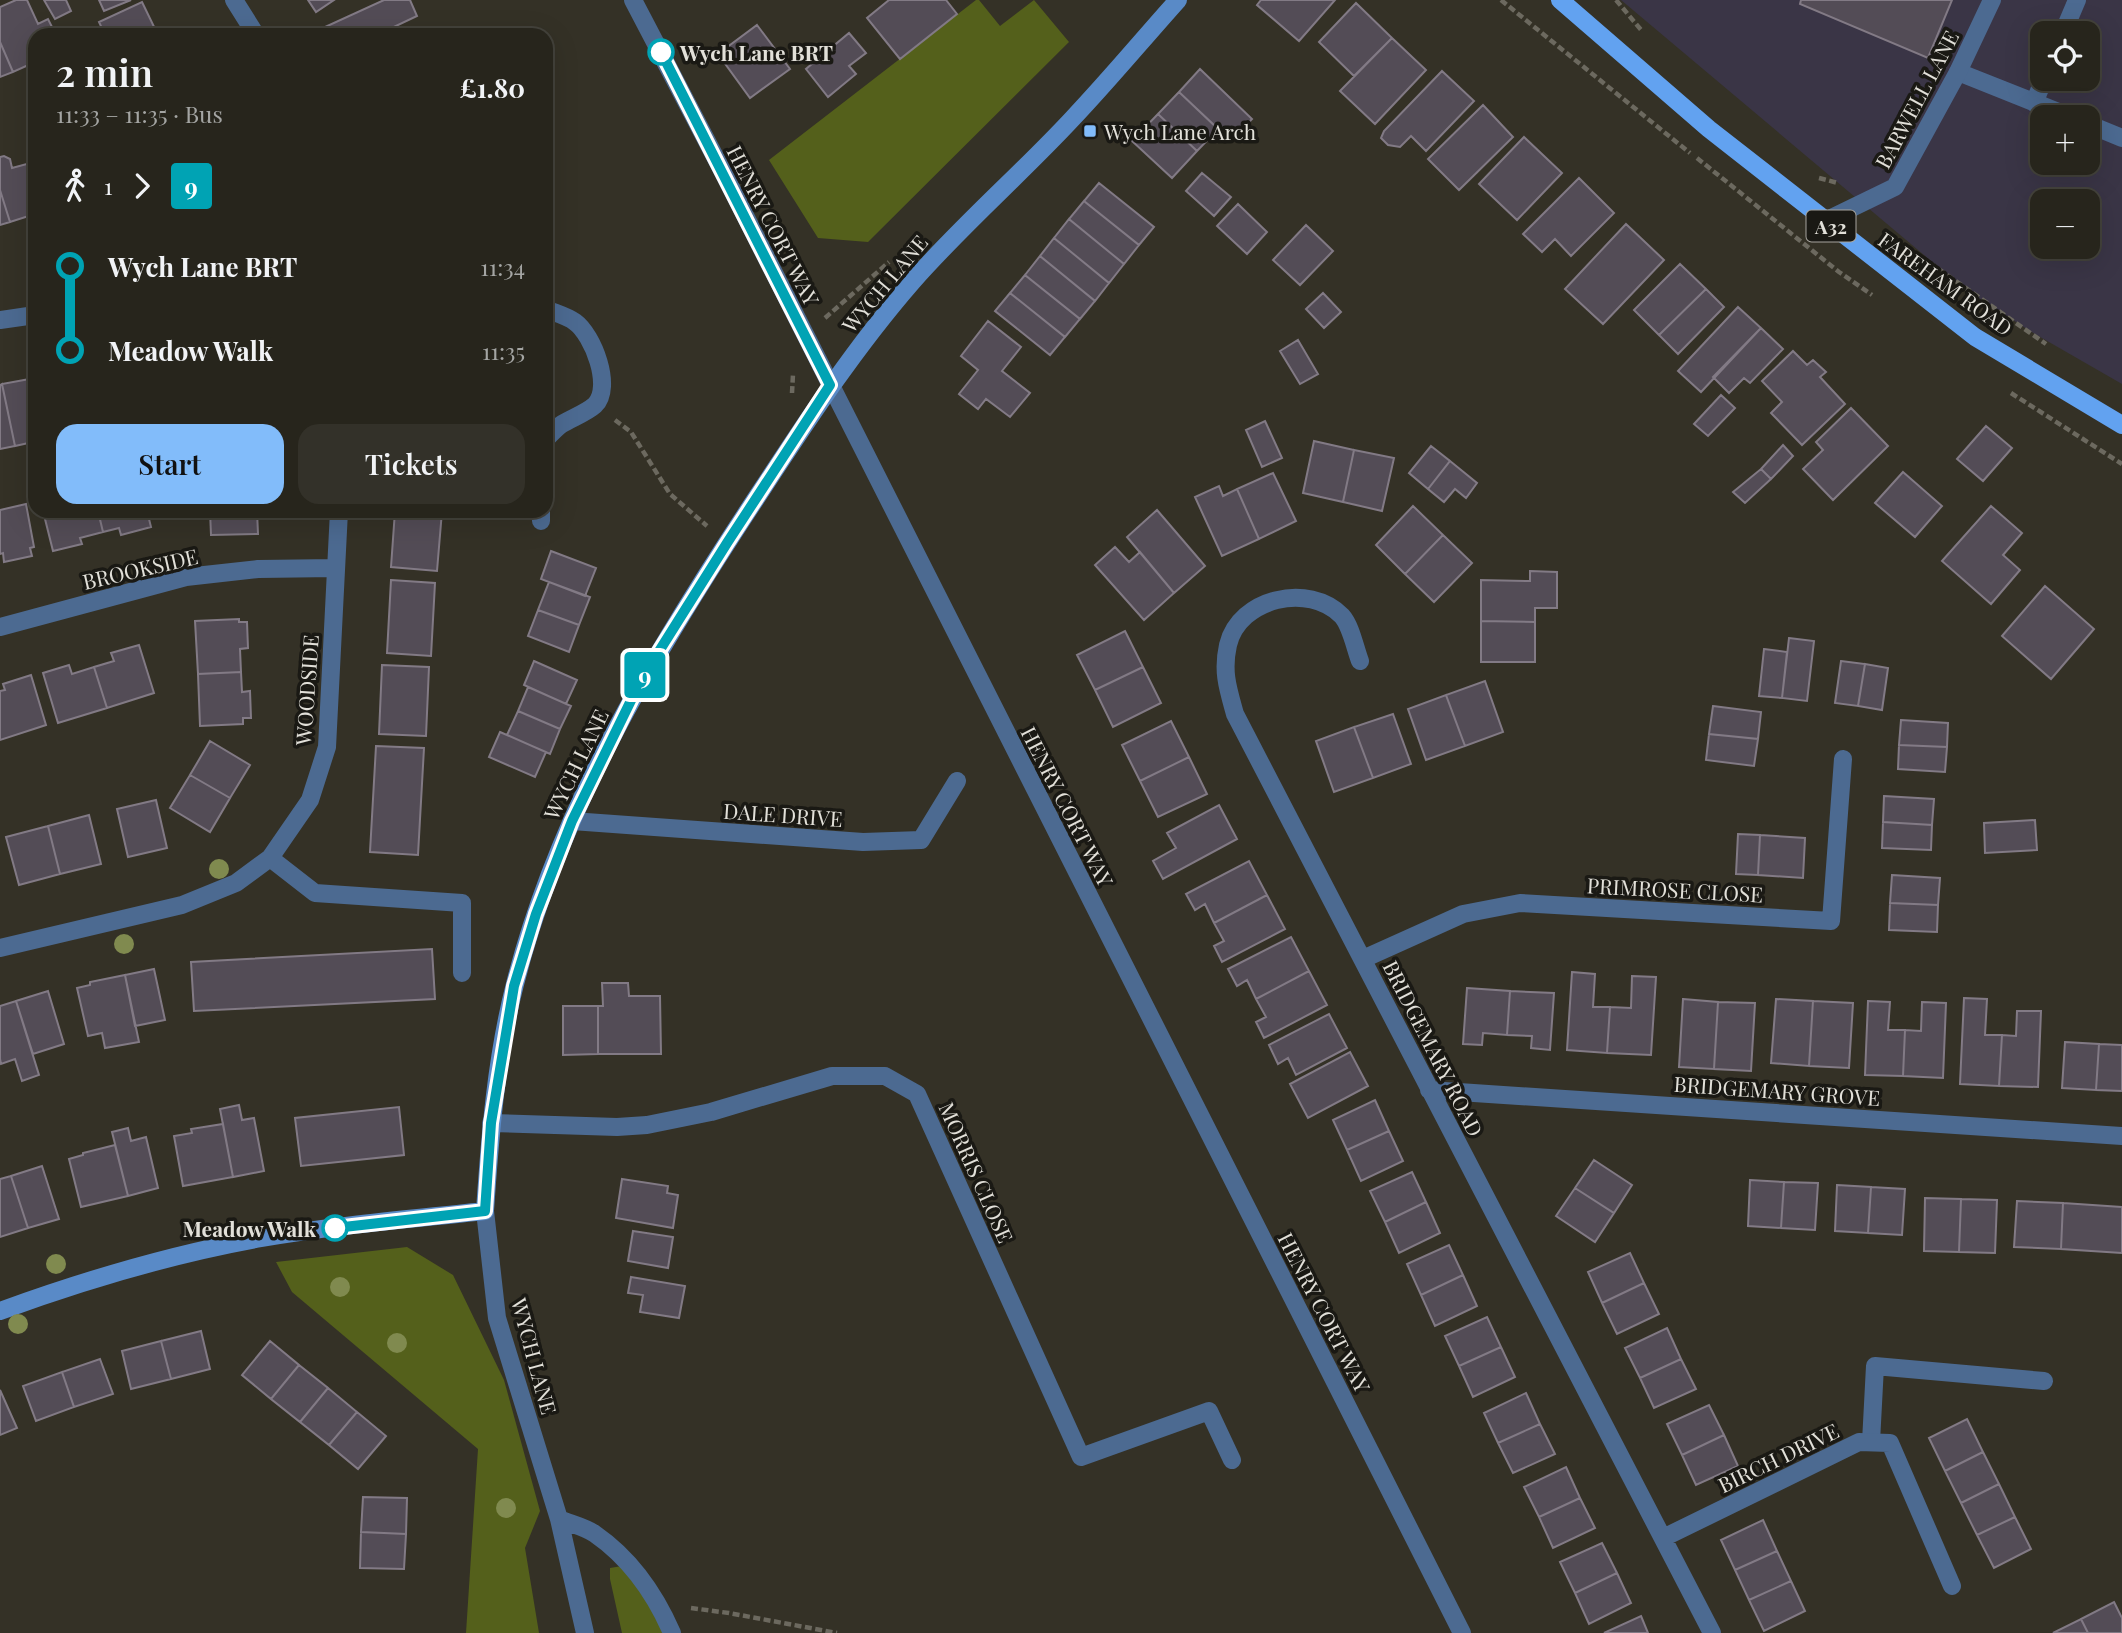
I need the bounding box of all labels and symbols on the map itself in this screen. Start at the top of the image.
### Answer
street label: BARWELL LANE [1868,25,1964,173]
place label: Wych Lane BRT [679,38,833,66]
marker: Wych Lane BRT [648,39,674,65]
place label: Wych Lane Arch [1103,117,1257,145]
marker: Wych Lane Arch [1082,123,1098,139]
street label: HENRY CORT WAY [722,140,827,310]
road number: A32 [1806,210,1856,242]
street label: FAREHAM ROAD [1873,225,2019,341]
street label: WYCH LANE [834,228,933,338]
street label: BROOKSIDE [80,541,200,595]
street label: WOODSIDE [288,634,324,747]
line badge: 9 [622,652,668,698]
street label: WYCH LANE [536,704,614,825]
street label: HENRY CORT WAY [1016,721,1121,891]
street label: DALE DRIVE [722,796,844,832]
street label: PRIMROSE CLOSE [1586,870,1764,908]
street label: BRIDGEMARY ROAD [1378,955,1490,1141]
street label: BRIDGEMARY GROVE [1673,1069,1881,1111]
street label: MORRIS CLOSE [934,1097,1020,1247]
place label: Meadow Walk [183,1214,317,1242]
marker: Meadow Walk [322,1215,348,1241]
street label: HENRY CORT WAY [1273,1227,1378,1397]
street label: WYCH LANE [506,1294,564,1417]
street label: BIRCH DRIVE [1713,1416,1843,1498]

